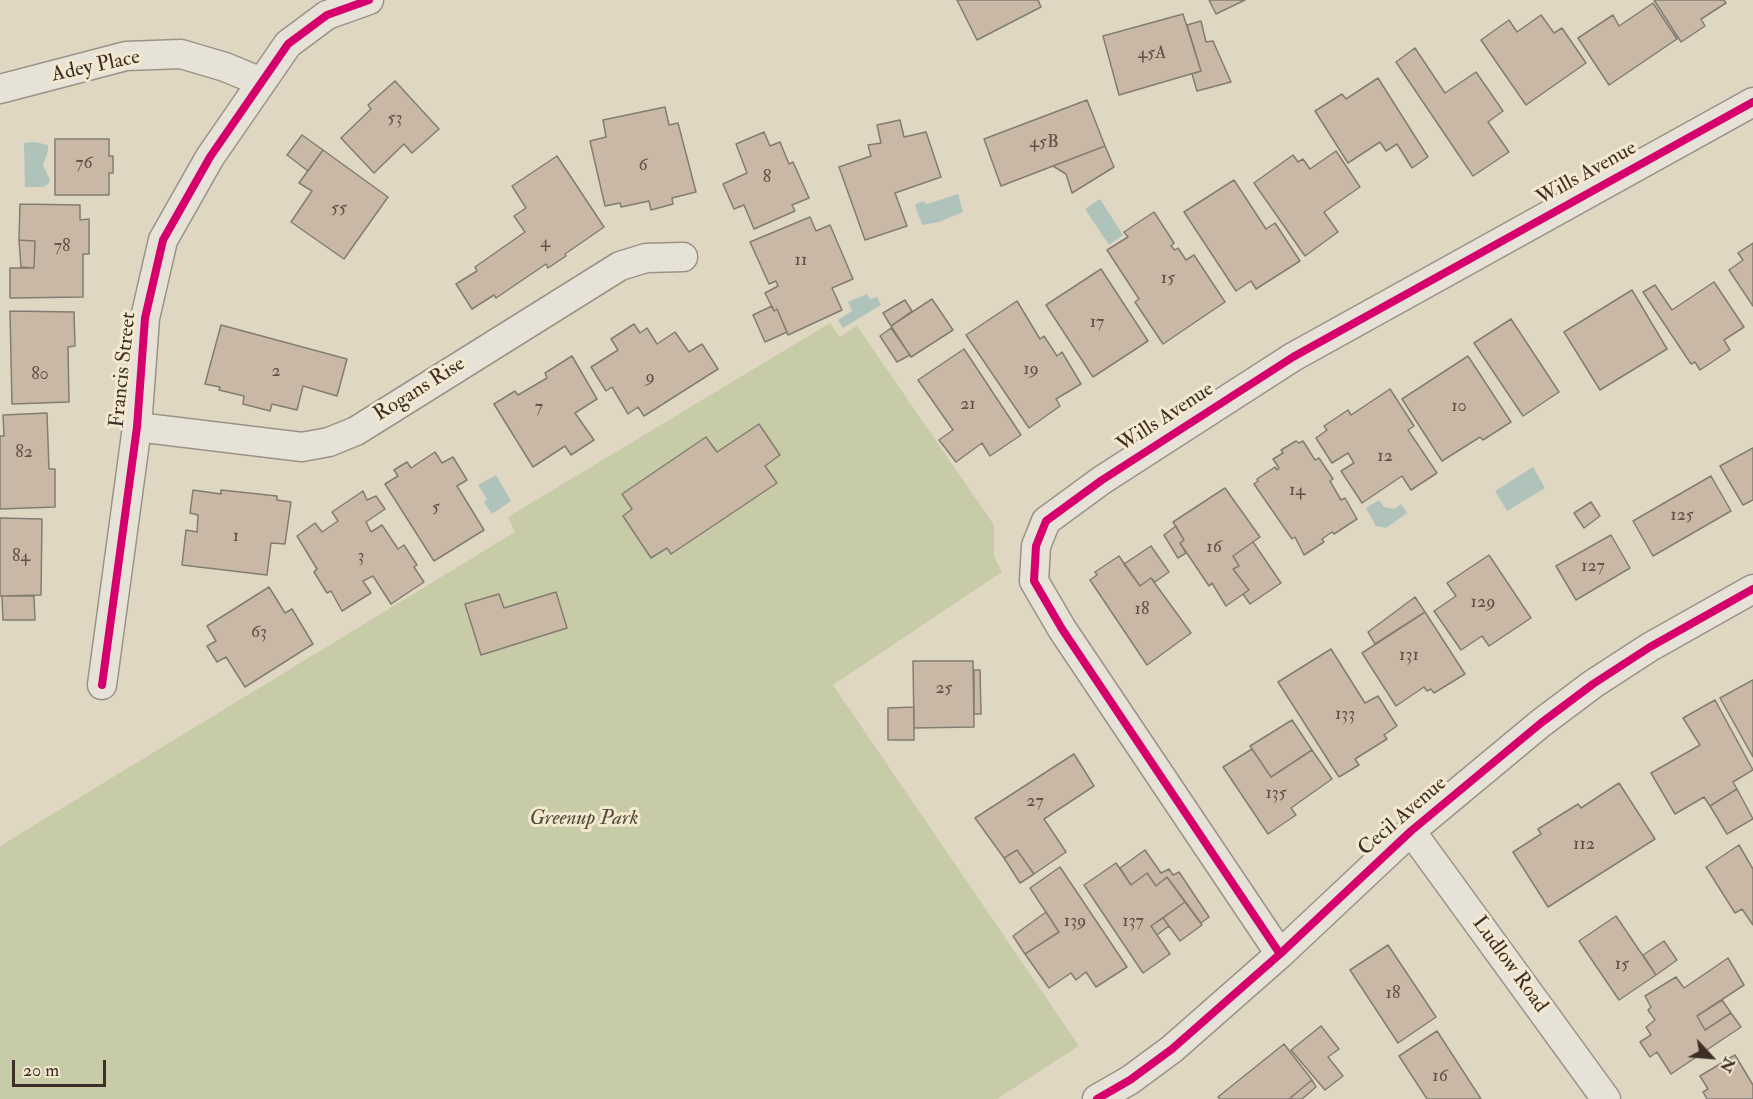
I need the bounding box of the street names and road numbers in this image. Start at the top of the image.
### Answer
street label: Adey Place [50,45,142,89]
street label: Wills Avenue [1533,136,1641,212]
street label: Francis Street [105,311,143,429]
street label: Rogans Rise [370,352,470,428]
street label: Wills Avenue [1113,377,1219,459]
street label: Cecil Avenue [1354,772,1452,862]
street label: Ludlow Road [1466,912,1552,1018]

